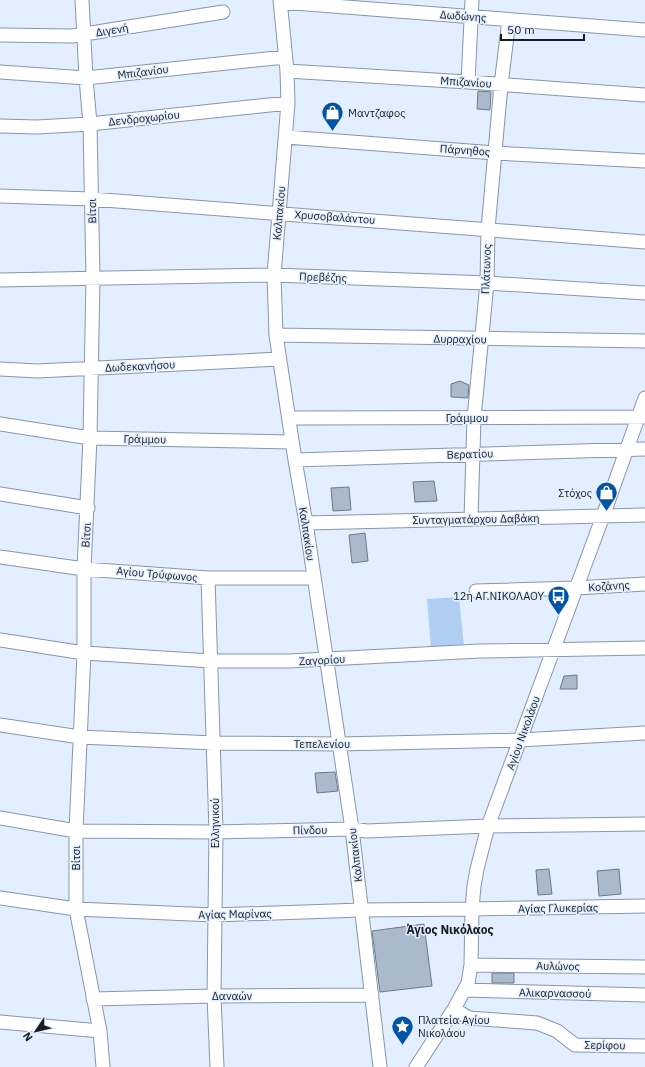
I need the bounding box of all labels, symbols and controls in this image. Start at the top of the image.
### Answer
street label: Δωδώνης [439,7,487,25]
scale bar [501,16,584,42]
street label: Διγενή [94,20,130,40]
text: 50 m [507,22,535,37]
street label: Μπιζανίου [117,62,169,82]
street label: Μπιζανίου [440,73,492,91]
shop icon: Μαντζαφος [320,100,346,133]
place label: Μαντζαφος [348,106,405,120]
street label: Δενδροχωρίου [108,107,180,129]
street label: Πάρνηθος [439,141,491,159]
street label: Καλπακίου [270,185,288,241]
street label: Βίτσι [85,198,99,224]
street label: Χρυσοβαλάντου [294,207,376,227]
street label: Πλάτωνος [478,244,494,294]
street label: Πρεβέζης [299,269,347,285]
street label: Δυρραχίου [433,332,487,346]
street label: Δωδεκανήσου [104,357,176,375]
street label: Γράμμου [446,411,488,425]
street label: Γράμμου [124,432,166,446]
street label: Βερατίου [446,446,494,462]
shop icon: Στόχος [594,480,620,513]
place label: Στόχος [558,486,592,500]
street label: Καλπακίου [296,506,318,562]
street label: Συνταγματάρχου Δαβάκη [412,511,540,527]
street label: Βίτσι [78,522,94,548]
street label: Αγίου Τρύφωνος [116,563,198,585]
street label: Κοζάνης [588,578,630,594]
bus stop icon: 12η ΑΓ.ΝΙΚΟΛΑΟΥ [546,583,572,616]
place label: 12η ΑΓ.ΝΙΚΟΛΑΟΥ [453,589,544,603]
street label: Ζαγορίου [298,652,346,668]
street label: Αγίου Νικολάου [503,694,543,772]
street label: Τεπελενίου [294,737,350,751]
street label: Ελληνικού [208,798,222,848]
street label: Πίνδου [292,823,328,837]
street label: Καλπακίου [345,827,365,883]
street label: Βίτσι [69,846,83,870]
street label: Αγίας Γλυκερίας [518,900,598,916]
street label: Αγίας Μαρίνας [198,906,272,922]
district label: Άγιος Νικόλαος [407,922,494,937]
street label: Αυλώνος [536,959,580,973]
street label: Αλικαρνασσού [519,985,591,1001]
street label: Δαναών [212,989,253,1003]
north arrow [16,1011,56,1051]
place icon: Πλατεία Αγίου Νικολάου [390,1013,416,1046]
place label: Πλατεία Αγίου Νικολάου [418,1013,490,1040]
text: N [20,1029,36,1044]
street label: Σερίφου [584,1038,626,1052]

